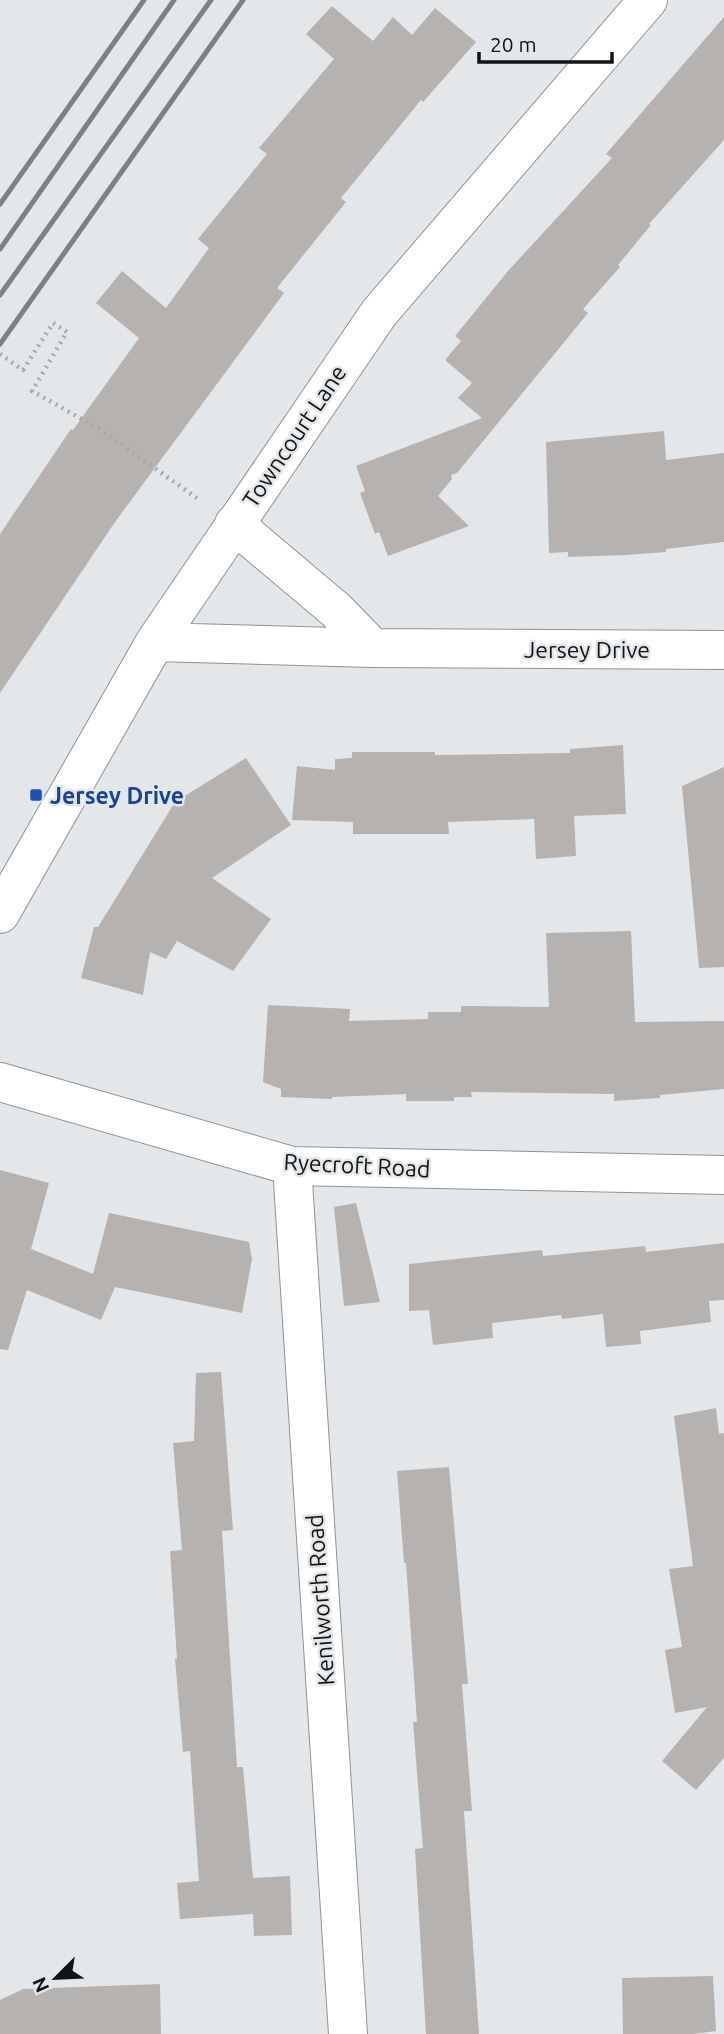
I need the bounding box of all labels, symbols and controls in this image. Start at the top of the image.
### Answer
scale bar [479,21,612,65]
text: 20 m [490,32,537,56]
street label: Towncourt Lane [237,360,351,512]
street label: Jersey Drive [524,637,650,662]
place label: Jersey Drive [50,783,184,808]
marker: Jersey Drive [28,787,44,803]
street label: Ryecroft Road [283,1149,431,1181]
street label: Kenilworth Road [302,1514,338,1686]
north arrow [21,1943,91,2013]
text: N [28,1974,53,1996]

